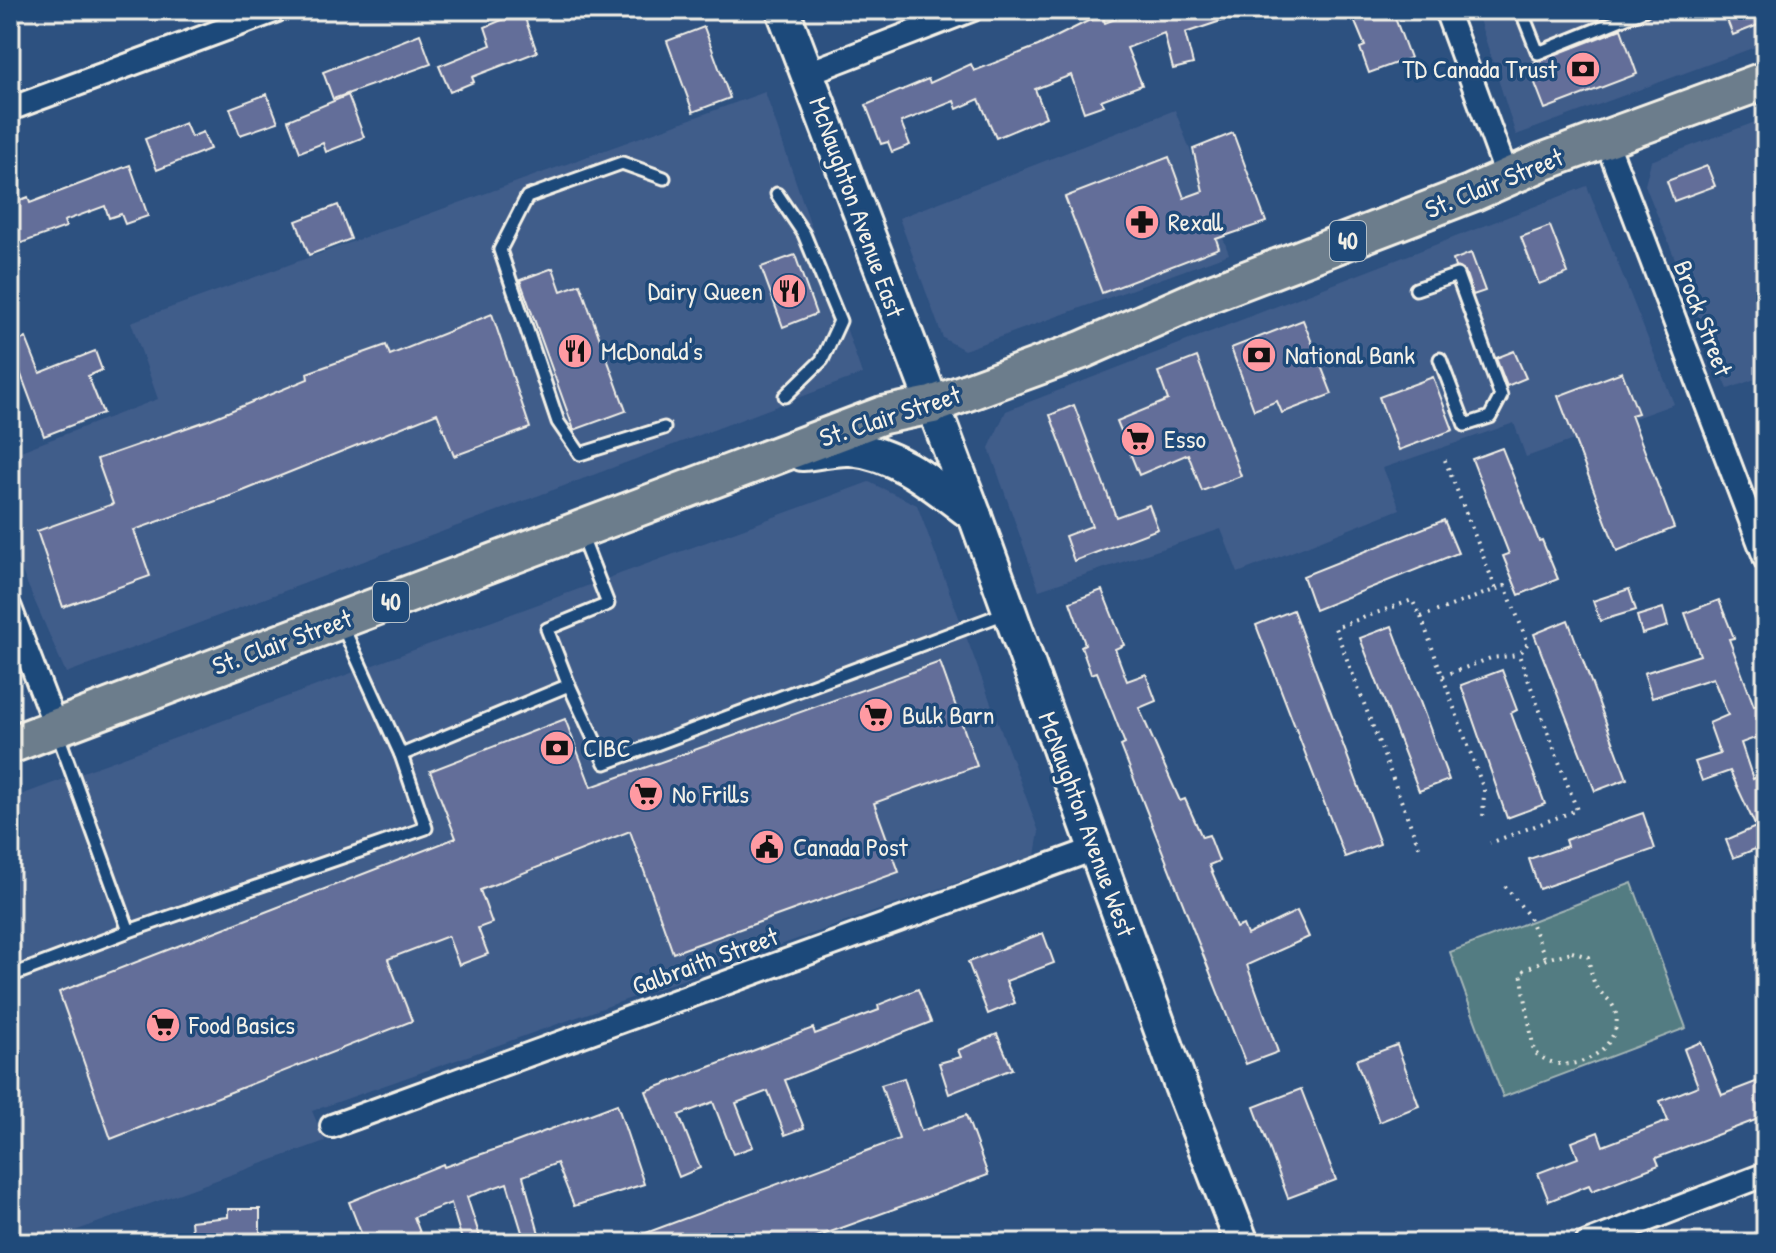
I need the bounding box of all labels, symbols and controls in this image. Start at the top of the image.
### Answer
bank icon: TD Canada Trust [1564,50,1602,88]
place label: TD Canada Trust [1402,51,1558,86]
street label: McNaughton Avenue East [801,92,914,323]
street label: St. Clair Street [1420,139,1569,226]
pharmacy icon: Rexall [1123,203,1161,241]
place label: Rexall [1168,204,1224,239]
road number: 40 [1330,221,1366,261]
street label: Brock Street [1665,255,1742,382]
restaurant icon: Dairy Queen [770,272,808,310]
place label: Dairy Queen [648,273,763,308]
restaurant icon: McDonald's [556,332,594,370]
place label: McDonald's [601,333,703,368]
bank icon: National Bank [1240,336,1278,374]
place label: National Bank [1285,337,1415,372]
street label: St. Clair Street [815,376,966,455]
supermarket icon: Esso [1119,420,1157,458]
place label: Esso [1164,421,1206,456]
road number: 40 [373,582,409,622]
street label: St. Clair Street [207,600,357,683]
supermarket icon: Bulk Barn [857,696,895,734]
place label: Bulk Barn [902,697,994,732]
street label: McNaughton Avenue West [1031,707,1145,942]
bank icon: CIBC [538,729,576,767]
place label: CIBC [583,730,631,765]
supermarket icon: No Frills [627,775,665,813]
place label: No Frills [672,776,749,811]
public building icon: Canada Post [748,828,786,866]
place label: Canada Post [793,829,909,864]
street label: Galbraith Street [627,918,784,1003]
supermarket icon: Food Basics [144,1006,182,1044]
place label: Food Basics [188,1007,295,1042]

